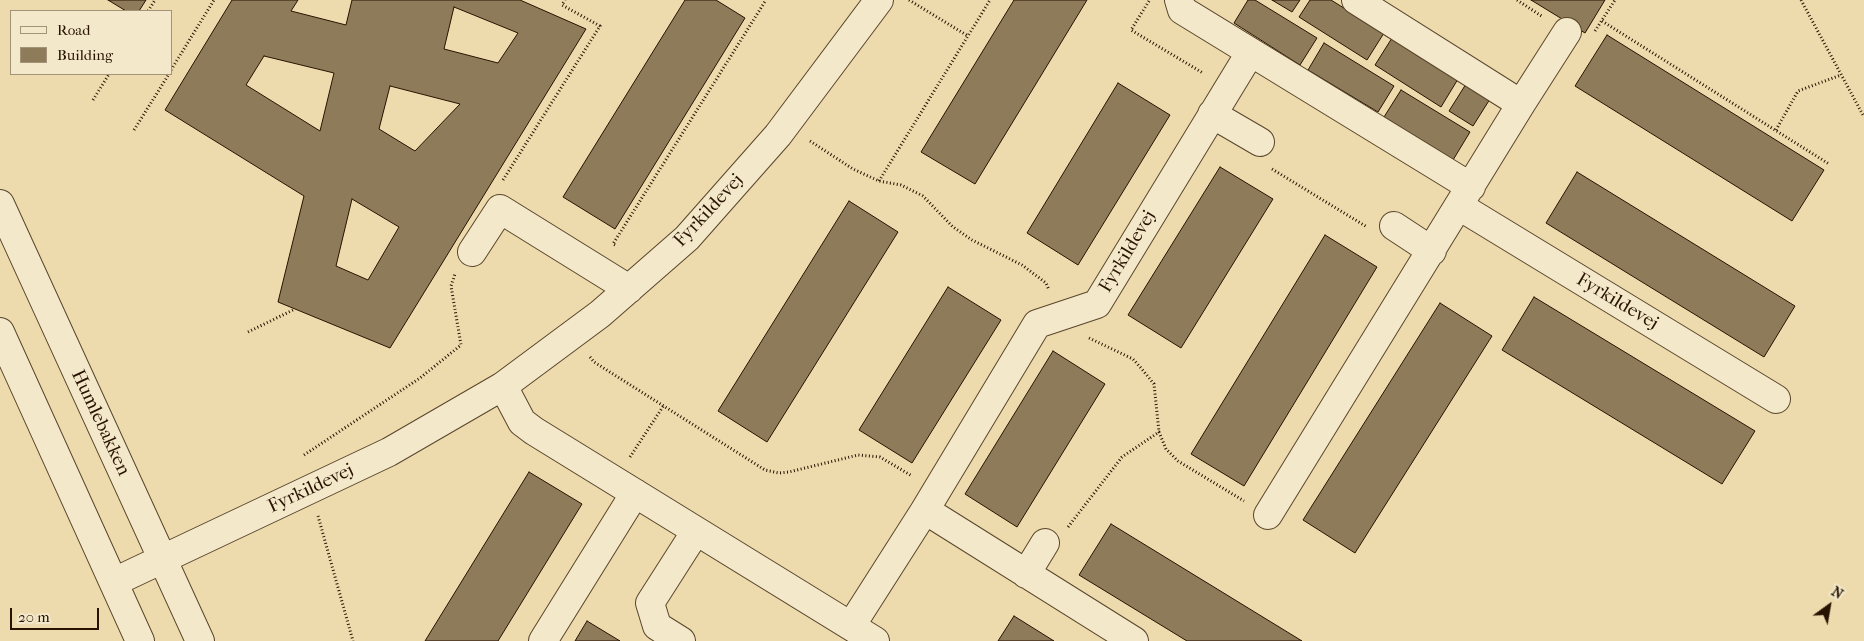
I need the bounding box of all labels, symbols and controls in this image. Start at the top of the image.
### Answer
legend [10,10,172,75]
text: Road [57,21,90,39]
text: Building [57,46,113,64]
street label: Fyrkildevej [669,170,749,252]
street label: Fyrkildevej [1095,207,1161,297]
street label: Fyrkildevej [1572,269,1662,335]
street label: Humlebakken [66,366,134,480]
street label: Fyrkildevej [265,459,357,519]
north arrow [1804,581,1854,631]
text: N [1828,583,1846,603]
scale bar [12,598,101,630]
text: 20 m [18,608,50,626]

